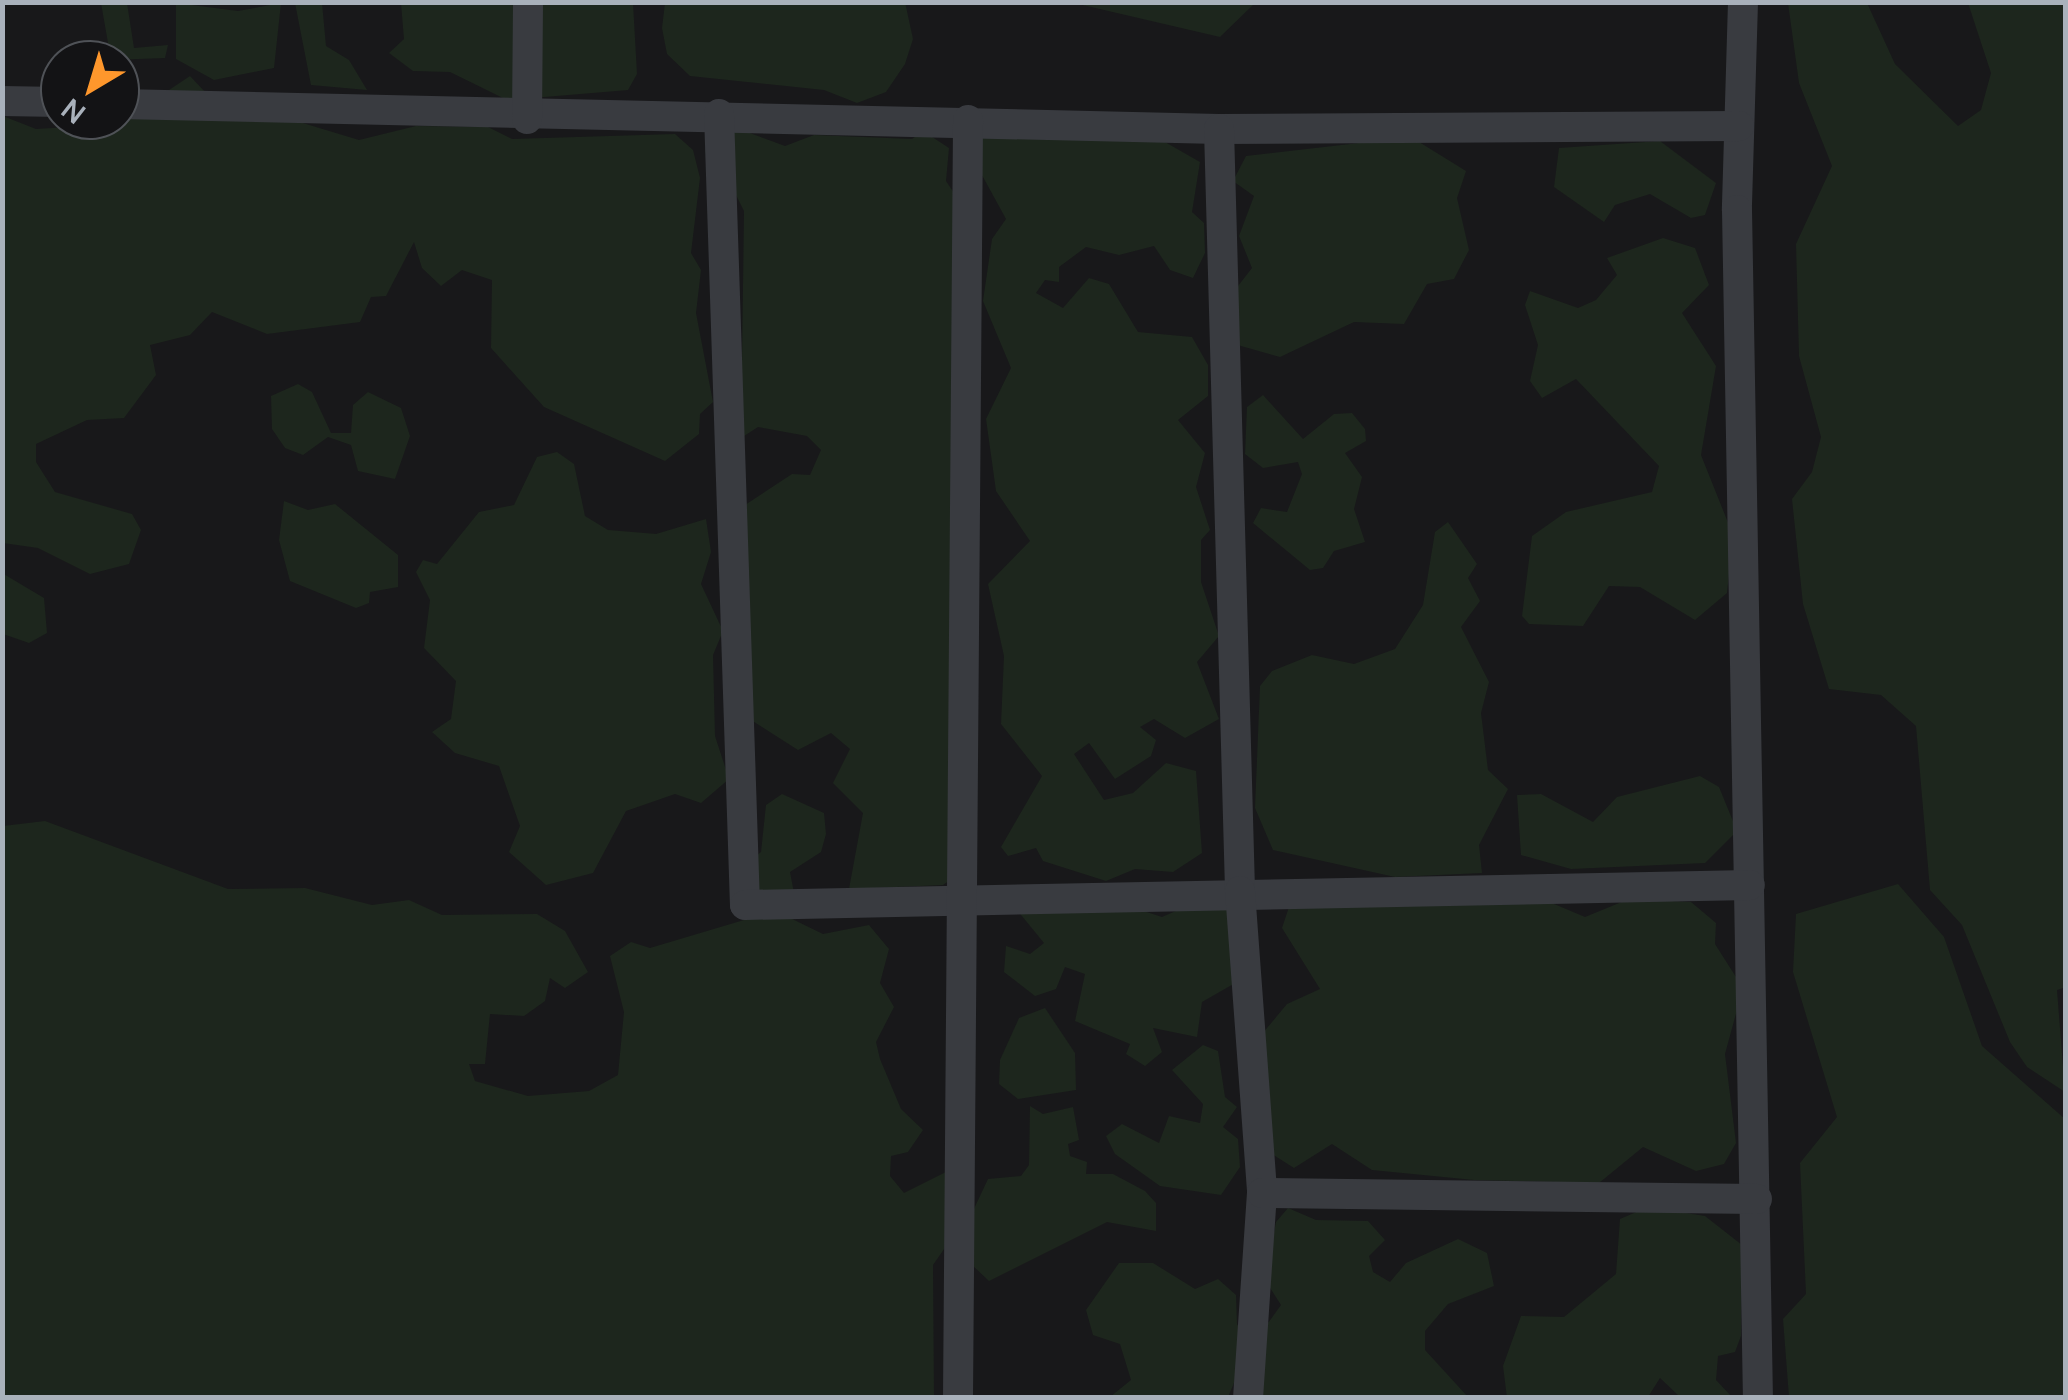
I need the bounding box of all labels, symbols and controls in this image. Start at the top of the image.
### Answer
north arrow [40,40,140,140]
text: N [53,91,92,133]

